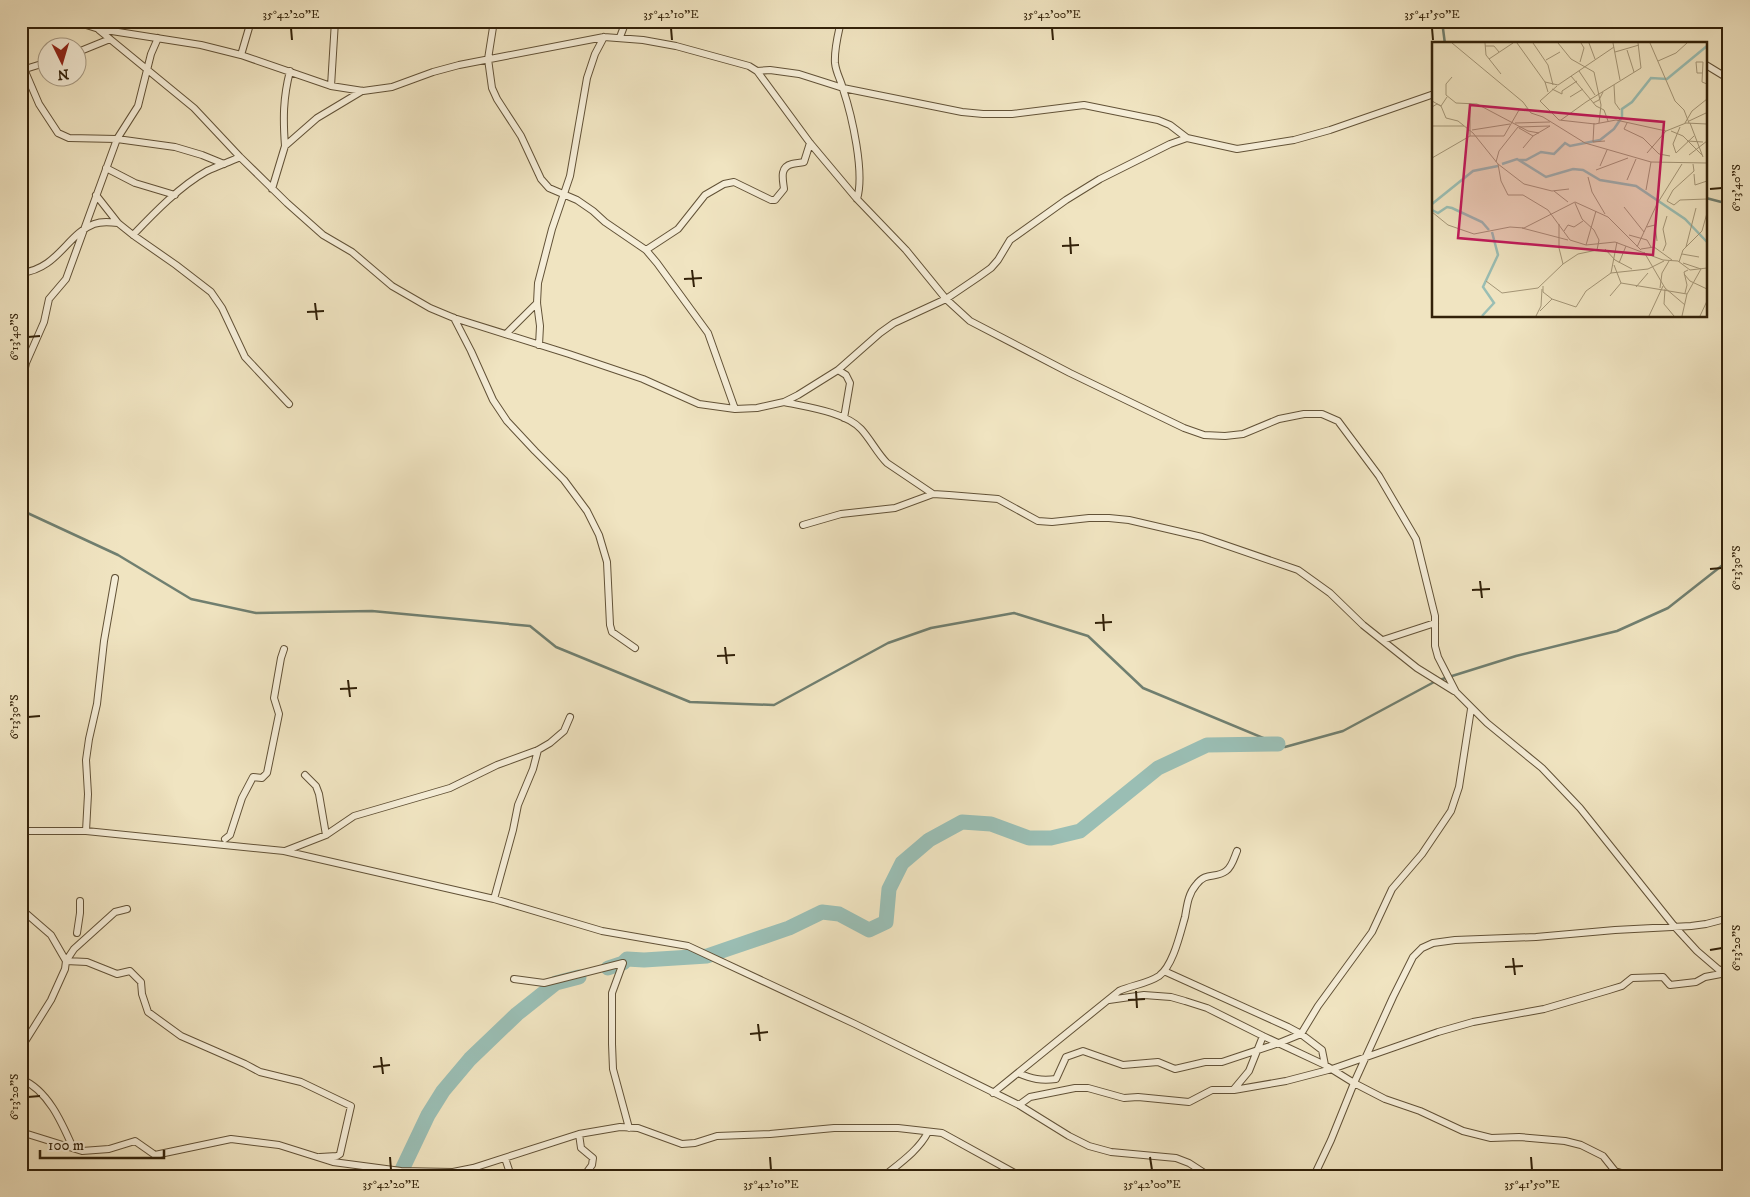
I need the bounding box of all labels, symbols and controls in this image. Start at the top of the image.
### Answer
text: 35°42'20"E [263,7,320,22]
text: 35°42'10"E [643,7,699,22]
text: 35°42'00"E [1023,7,1081,22]
text: 35°41'50"E [1404,7,1460,22]
north arrow [38,38,88,88]
inset map [1432,42,1708,318]
text: N [56,64,70,83]
text: 6°13'40"S [1729,164,1744,212]
text: 6°13'40"S [7,313,22,361]
text: 6°13'30"S [1729,545,1744,591]
text: 6°13'30"S [7,694,22,740]
text: 6°13'20"S [1729,925,1744,971]
text: 6°13'20"S [7,1074,22,1120]
scale bar [40,1127,164,1159]
text: 100 m [48,1136,84,1155]
text: 35°42'20"E [363,1177,420,1192]
text: 35°42'10"E [743,1177,799,1192]
text: 35°42'00"E [1123,1177,1181,1192]
text: 35°41'50"E [1504,1177,1560,1192]

